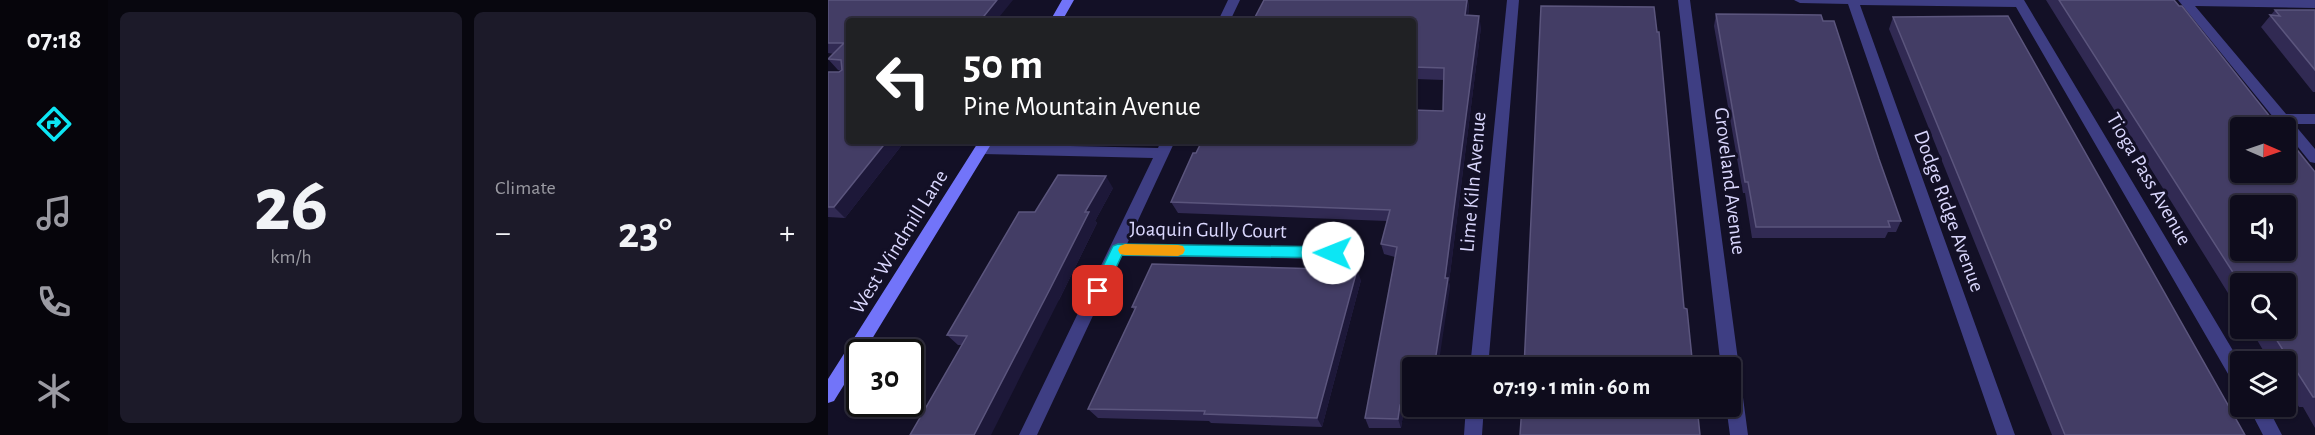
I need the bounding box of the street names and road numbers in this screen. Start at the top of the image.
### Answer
street label: Groveland Avenue [1711,106,1749,256]
street label: Tioga Pass Avenue [2103,109,2195,249]
street label: Lime Kiln Avenue [1456,111,1490,253]
street label: Dodge Ridge Avenue [1910,127,1988,295]
street label: West Windmill Lane [846,166,952,318]
street label: Joaquin Gully Court [1129,218,1287,242]

